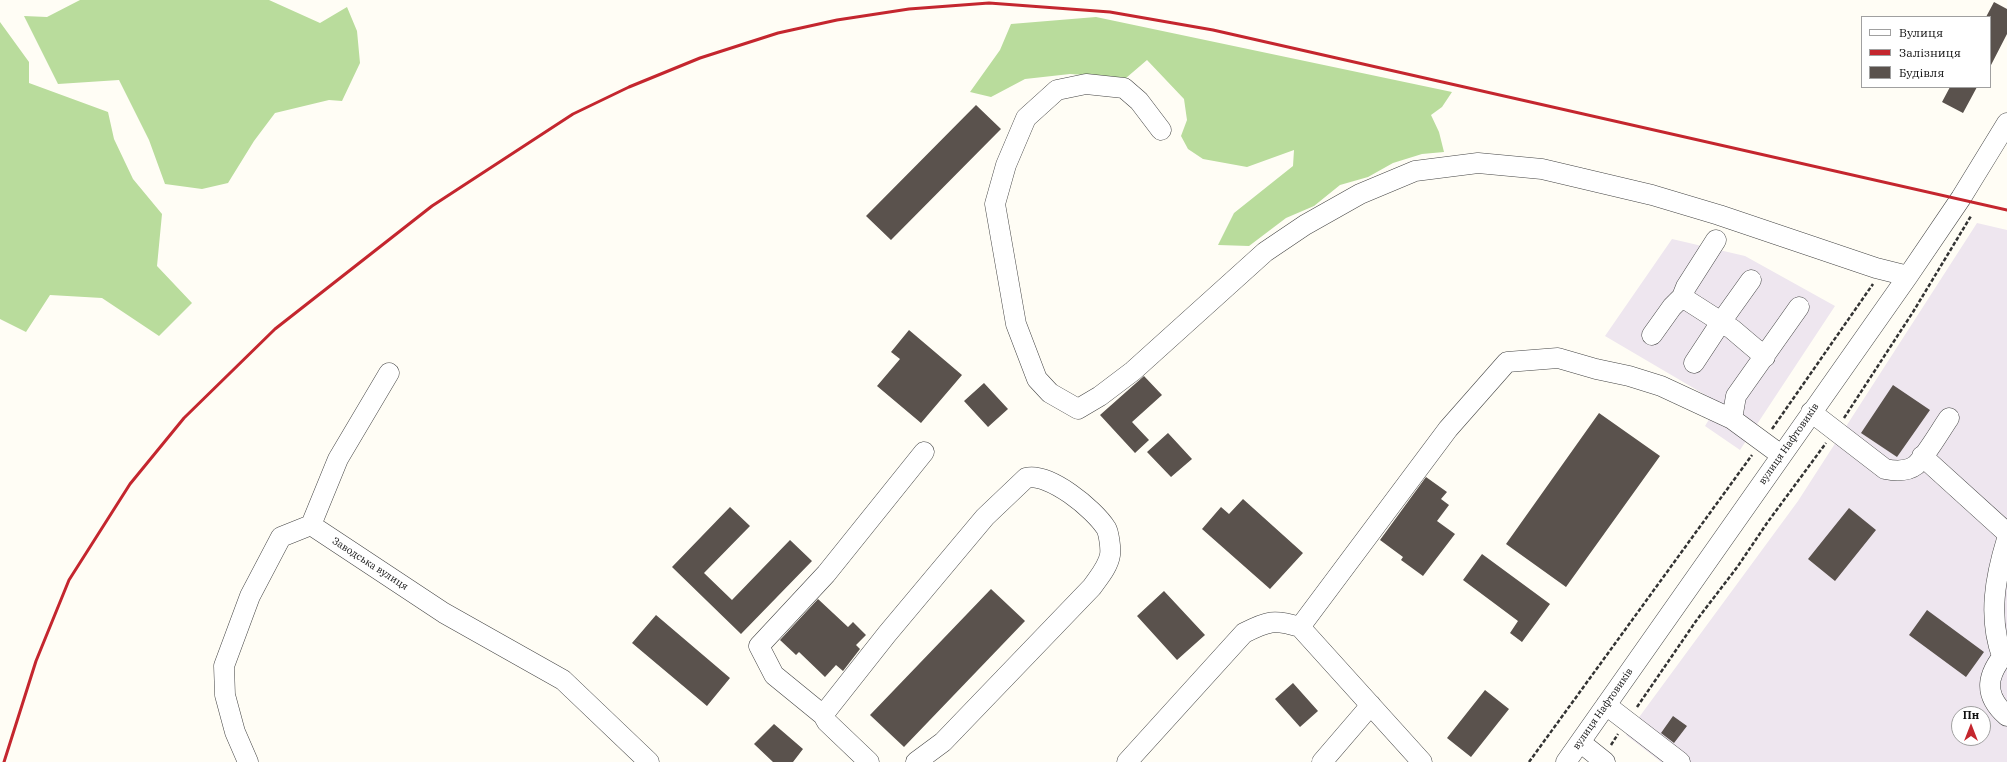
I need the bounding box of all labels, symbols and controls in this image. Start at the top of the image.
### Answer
legend [1861,16,1991,88]
text: Вулиця [1899,25,1943,40]
text: Залізниця [1899,45,1961,60]
text: Будівля [1899,65,1944,80]
street label: вулиця Нафтовиків [1756,401,1822,487]
street label: Заводська вулиця [330,535,410,593]
street label: вулиця Нафтовиків [1570,666,1636,752]
north arrow [1951,706,1991,746]
text: Пн [1963,708,1979,722]

